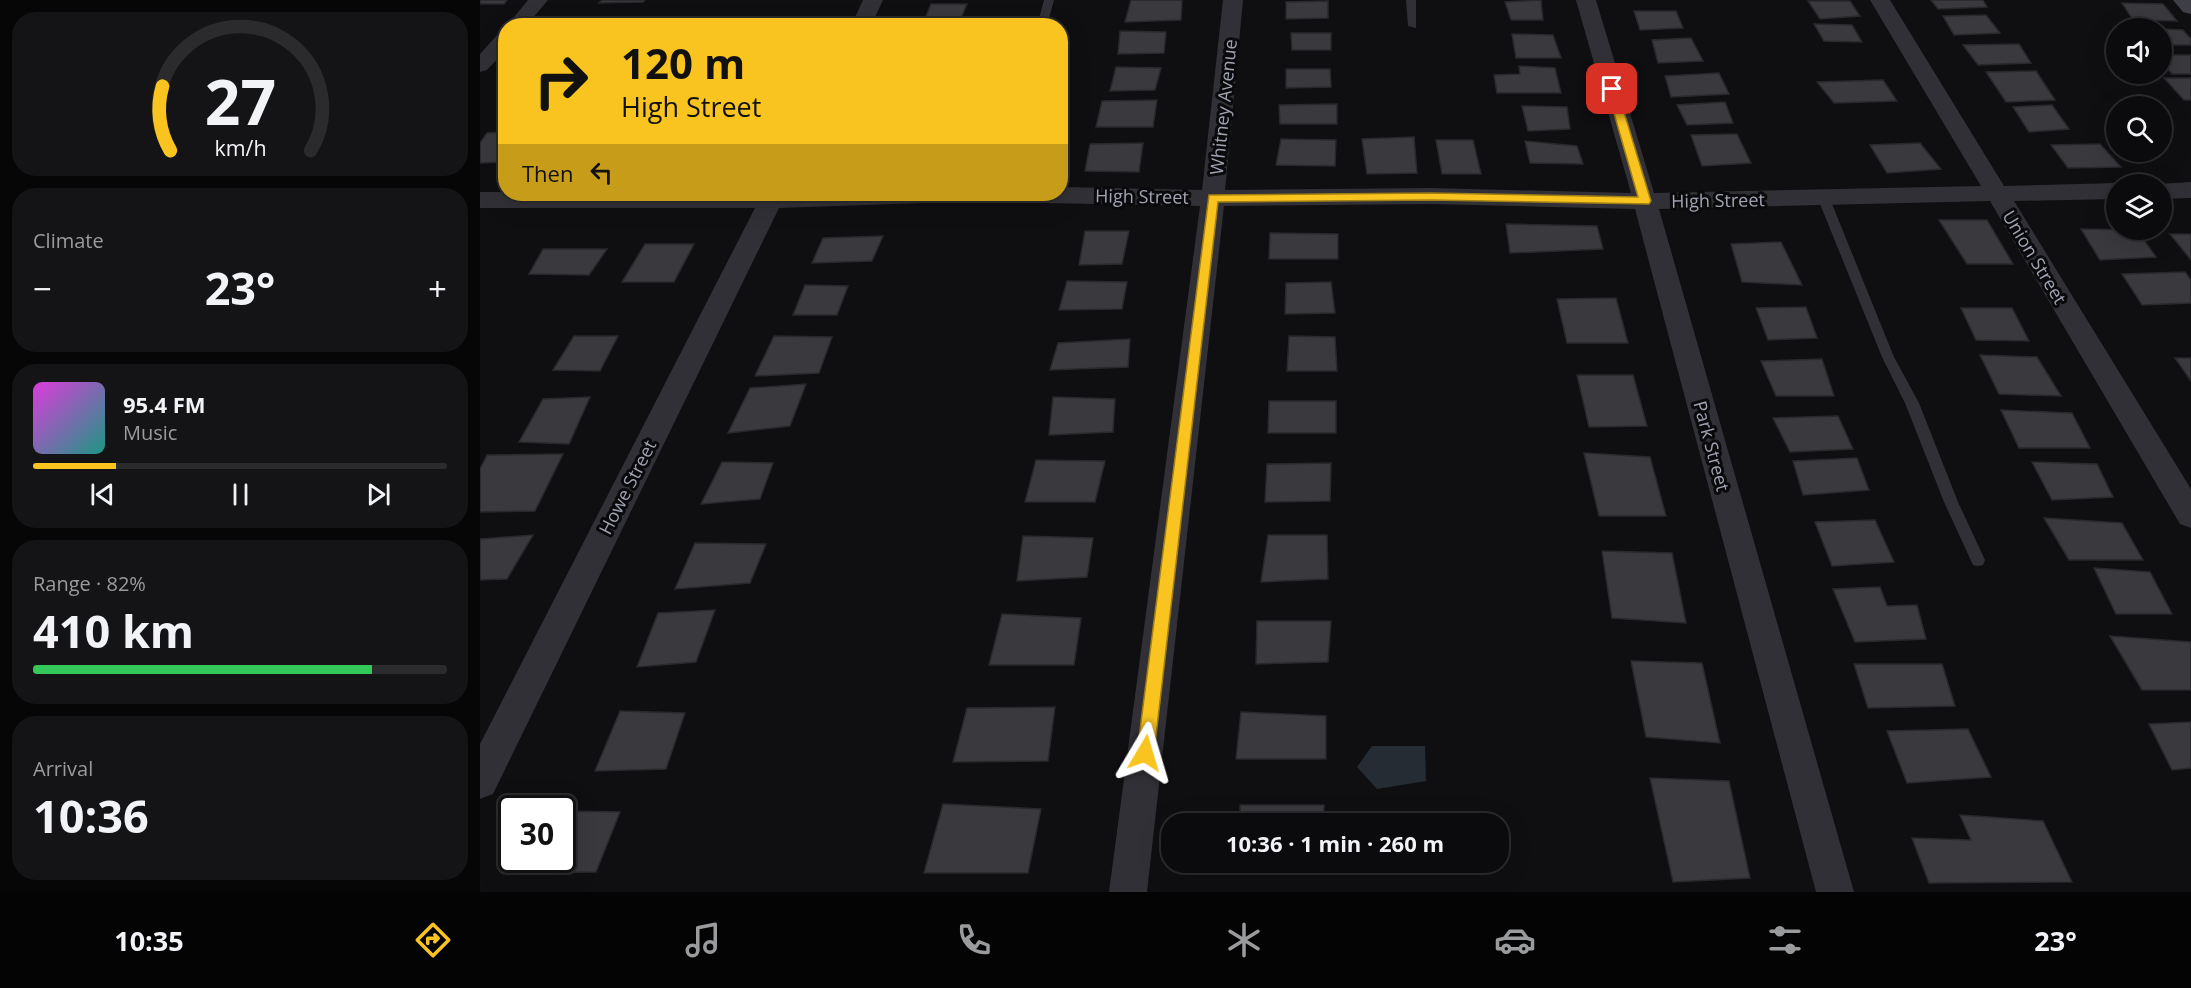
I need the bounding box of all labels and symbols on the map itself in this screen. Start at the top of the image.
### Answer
street label: Whitney Avenue [1204,38,1242,176]
pin [1586,63,1637,114]
street label: High Street [1095,183,1189,209]
street label: High Street [1671,187,1765,213]
street label: Union Street [1998,206,2072,308]
street label: Park Street [1688,398,1736,494]
street label: Howe Street [593,436,661,538]
position arrow [1113,721,1177,785]
speed limit sign: 30 [498,795,576,873]

